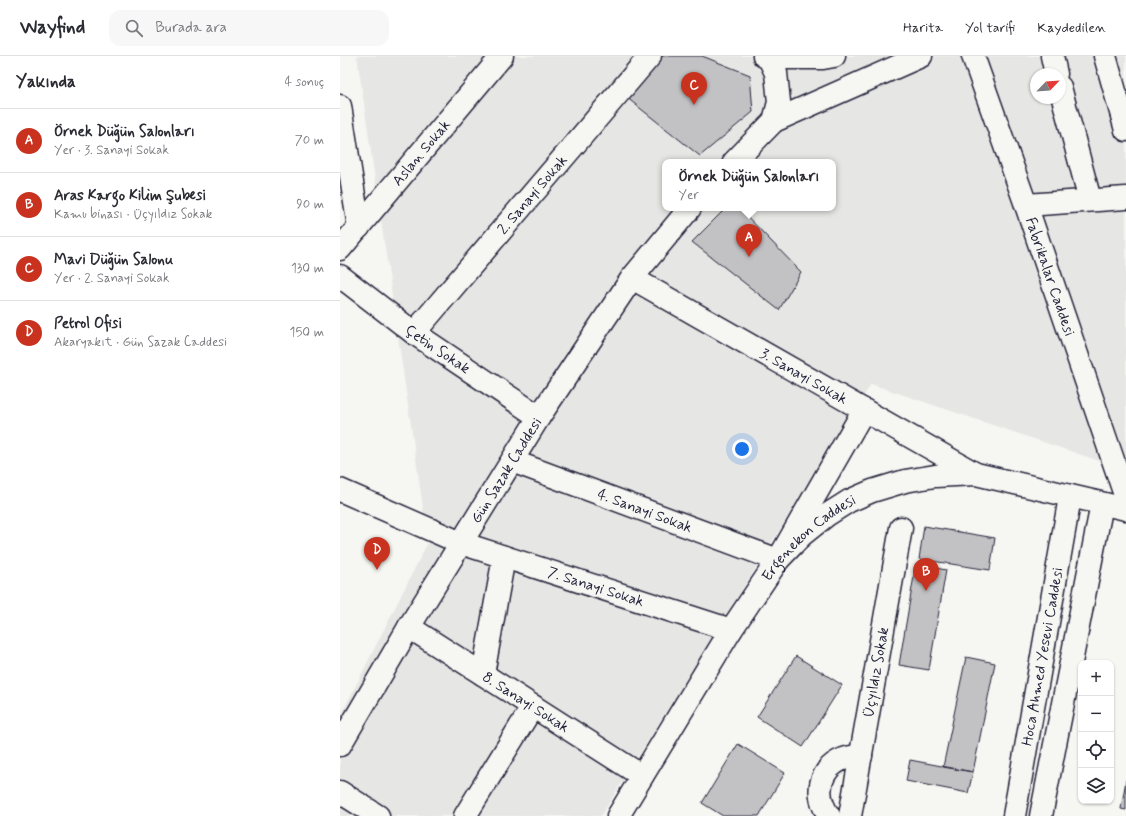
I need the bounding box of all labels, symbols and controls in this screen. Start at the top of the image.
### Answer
search box [109,10,389,46]
text: Wayfind [20,15,85,40]
icon: search [123,17,145,39]
text: Burada ara [155,18,227,38]
text: Harita [903,19,943,37]
text: Yol tarifi [965,19,1015,37]
text: Kaydedilen [1037,19,1106,37]
north arrow [1030,68,1066,104]
text: Yakında [16,71,76,93]
pin: C [681,72,707,105]
text: 4 sonuç [285,74,324,91]
street label: Aslan Sokak [388,116,455,191]
text: Örnek Düğün Salonları [54,122,195,142]
text: A [25,132,33,149]
text: 70 m [295,132,324,149]
text: Yer · 3. Sanayi Sokak [54,142,169,159]
street label: 2. Sanayi Sokak [493,151,572,239]
popup [662,159,836,211]
text: Örnek Düğün Salonları [679,167,819,187]
text: Aras Kargo Kilim Şubesi [54,186,206,206]
text: Yer [679,187,699,204]
text: B [25,196,33,213]
text: 90 m [296,196,324,213]
text: Kamu binası · Üçyıldız Sokak [54,206,212,223]
street label: Fabrikalar Caddesi [1020,215,1079,339]
pin: A [736,224,762,257]
text: Mavi Düğün Salonu [54,250,173,270]
text: C [24,260,34,277]
text: 130 m [291,260,324,277]
text: Yer · 2. Sanayi Sokak [54,270,169,287]
text: Petrol Ofisi [54,314,122,334]
street label: Çetin Sokak [400,321,474,379]
text: D [25,324,33,341]
text: 150 m [290,324,324,341]
text: Akaryakıt · Gün Sazak Caddesi [54,334,227,351]
street label: 3. Sanayi Sokak [756,344,851,410]
street label: Gün Sazak Caddesi [467,414,547,528]
your location [732,439,752,459]
street label: 4. Sanayi Sokak [595,485,695,538]
street label: Ergenekon Caddesi [758,490,859,585]
pin: D [364,537,390,570]
pin: B [913,558,939,591]
street label: 7. Sanayi Sokak [545,563,646,612]
street label: Hoca Ahmed Yesevi Caddesi [1017,566,1069,748]
street label: Üçyıldız Sokak [859,625,894,719]
map controls [1078,660,1114,804]
button: + [1078,660,1114,696]
street label: 8. Sanayi Sokak [478,668,573,738]
button: − [1078,696,1114,732]
button: locate [1078,732,1114,768]
button: layers [1078,768,1114,804]

